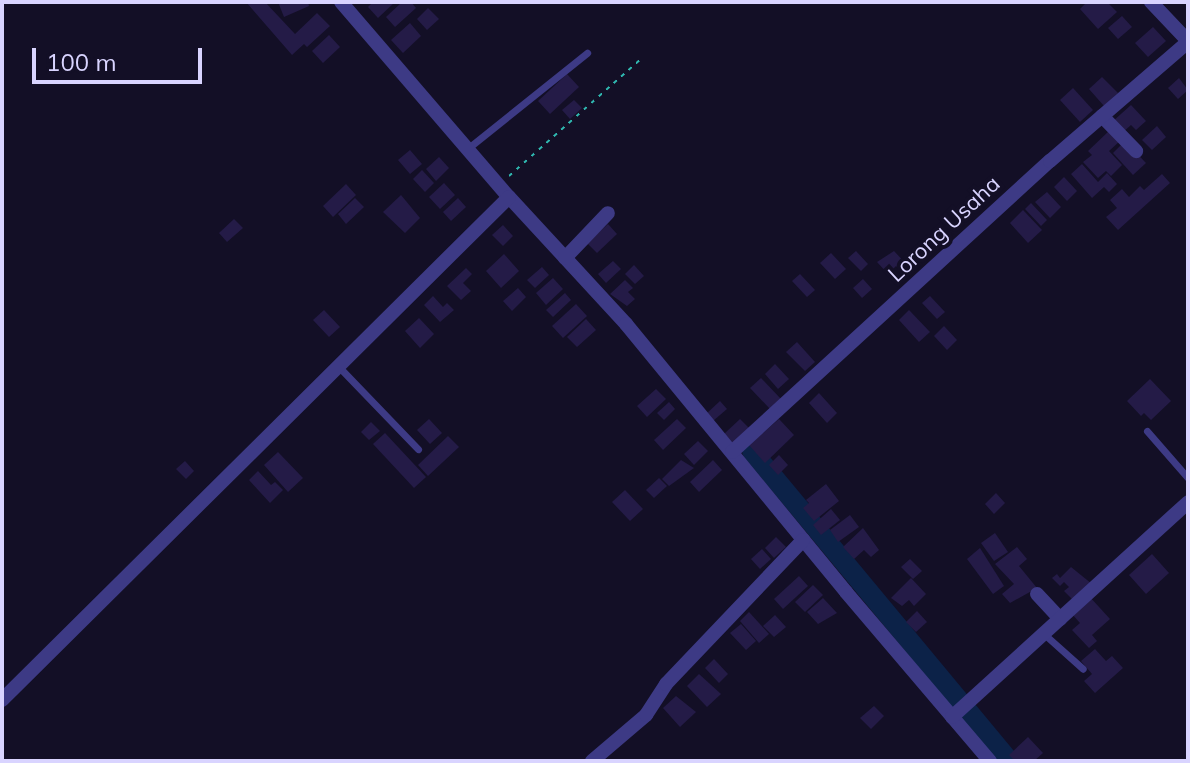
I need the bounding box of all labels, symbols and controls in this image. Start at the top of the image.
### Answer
scale bar [36,32,206,82]
text: 100 m [46,47,117,77]
street label: Lorong Usaha [883,171,1005,287]

